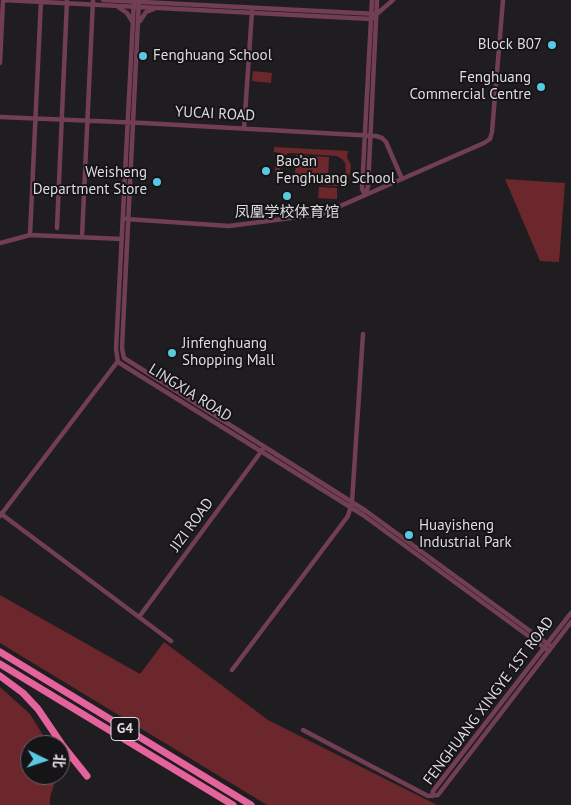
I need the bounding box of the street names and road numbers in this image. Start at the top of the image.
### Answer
street label: YUCAI ROAD [174,103,256,125]
street label: LINGXIA ROAD [145,360,235,426]
street label: JIZI ROAD [166,495,218,555]
street label: FENGHUANG XINGYE 1ST ROAD [420,614,558,788]
road number: G4 [111,718,139,741]

